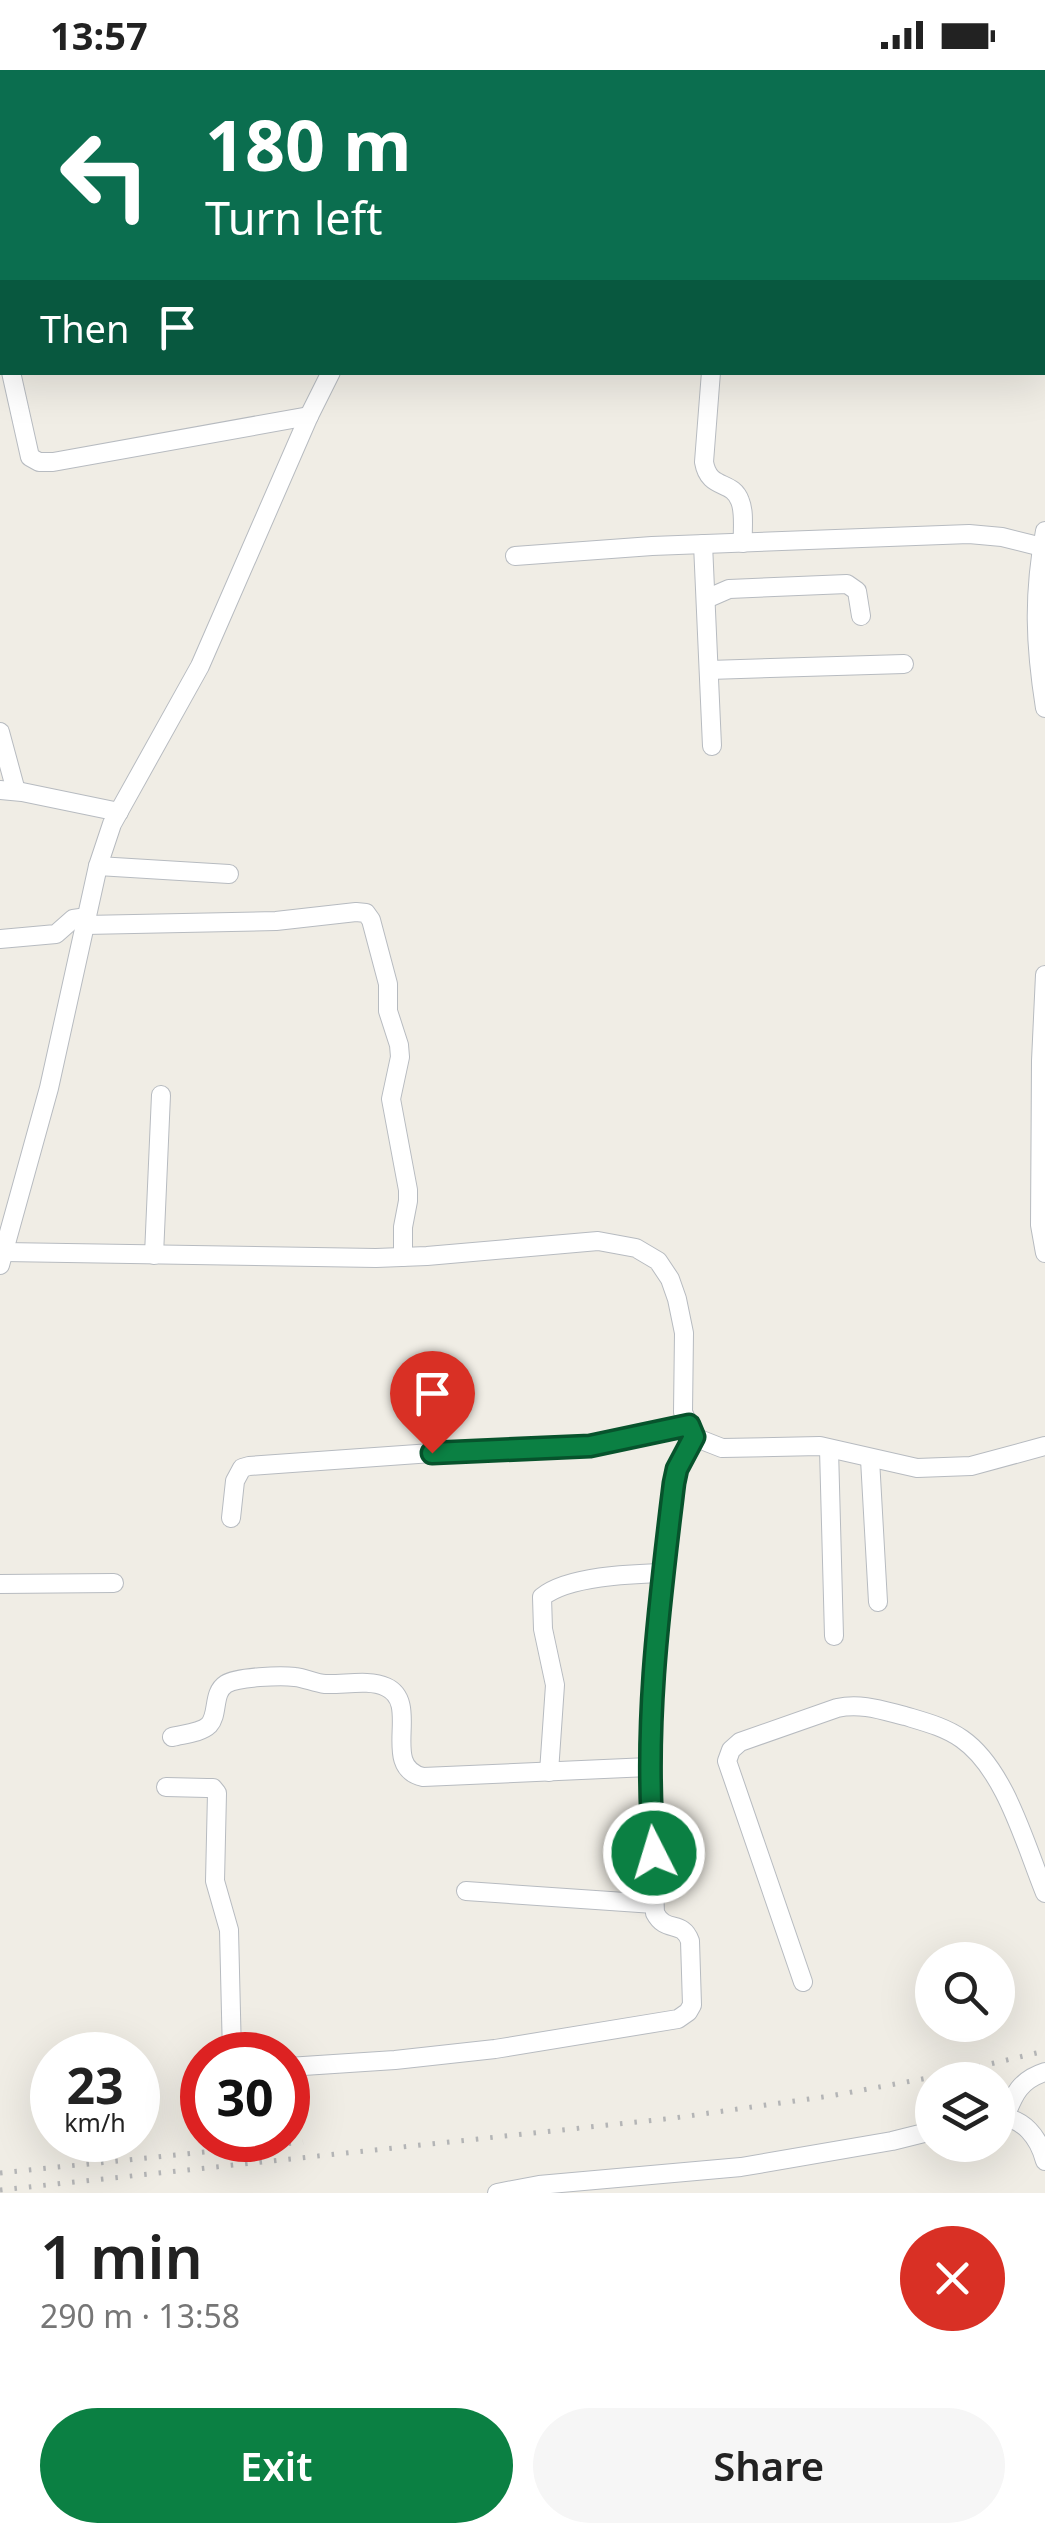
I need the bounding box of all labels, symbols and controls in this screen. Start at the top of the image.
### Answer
text: 13:57 [50,9,148,61]
text: 180 m [205,96,412,192]
icon: left [40,110,170,240]
text: Turn left [205,187,382,248]
icon: arrive [150,300,205,355]
text: Then [40,302,130,354]
pin [390,1351,475,1454]
icon: arrive [405,1366,460,1421]
position arrow [602,1801,706,1905]
map controls [915,1942,1015,2162]
button: search [915,1942,1015,2042]
speed limit sign: 30 [180,2032,310,2162]
text: 23 [66,2051,124,2119]
button: layers [915,2062,1015,2162]
text: km/h [64,2105,126,2139]
text: 1 min [40,2215,203,2297]
button: close [900,2226,1005,2331]
text: 290 m · 13:58 [40,2294,240,2337]
button: Exit [40,2408,513,2523]
button: Share [533,2408,1005,2523]

